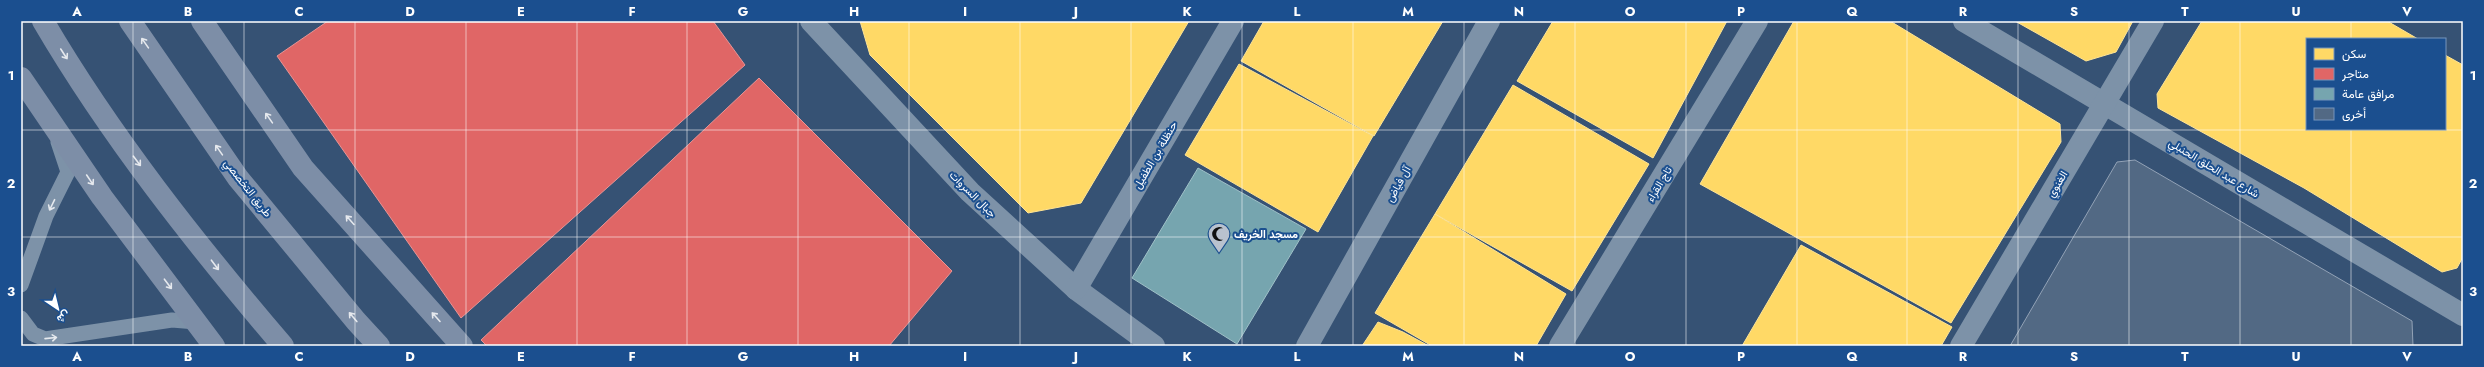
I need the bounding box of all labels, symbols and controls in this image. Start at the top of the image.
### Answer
text: A [71,2,82,21]
text: B [184,2,193,21]
text: C [294,2,304,21]
text: D [405,2,415,21]
text: E [517,2,525,21]
text: F [628,2,636,21]
text: G [738,2,749,21]
text: H [849,2,859,21]
text: I [963,2,967,21]
text: J [1071,2,1078,21]
text: K [1182,2,1192,21]
text: L [1294,2,1301,21]
text: M [1402,2,1414,21]
text: N [1514,2,1524,21]
text: O [1625,2,1636,21]
text: P [1737,2,1745,21]
text: Q [1846,2,1858,21]
text: R [1959,2,1968,21]
text: S [2070,2,2078,21]
text: T [2181,2,2189,21]
text: U [2291,2,2301,21]
text: V [2401,2,2412,21]
one-way arrow [141,38,149,49]
legend [2306,38,2446,130]
text: سكن [2342,45,2366,63]
one-way arrow [60,48,68,60]
text: متاجر [2341,65,2369,83]
text: 1 [8,66,14,85]
text: 1 [2470,66,2476,85]
text: مرافق عامة [2342,85,2394,103]
text: أخرى [2342,105,2366,123]
one-way arrow [265,113,273,124]
street label: حنظلة بن الطفيل [1129,118,1181,192]
street label: شارع عبد الحلق الحنبلي [2165,135,2263,203]
one-way arrow [215,145,223,156]
one-way arrow [132,156,141,167]
street label: طريق التخصصي [219,156,276,222]
street label: آل فياض [1381,162,1415,205]
street label: تاج القراء [1642,163,1676,205]
street label: جبال السروات [946,167,1000,221]
street label: الغنوي [2043,168,2073,201]
text: 2 [7,174,15,193]
one-way arrow [86,174,94,185]
text: 2 [2469,174,2477,193]
one-way arrow [47,199,55,211]
one-way arrow [345,215,354,225]
mosque icon: مسجد الخريف [1206,221,1232,254]
place label: مسجد الخريف [1234,226,1298,242]
one-way arrow [211,259,220,270]
one-way arrow [164,279,172,290]
text: 3 [7,282,15,301]
text: 3 [2469,282,2477,301]
north arrow [38,289,78,329]
text: ش [54,307,74,328]
one-way arrow [348,312,357,323]
one-way arrow [431,312,441,322]
one-way arrow [44,334,57,341]
text: A [71,347,82,366]
text: B [184,347,193,366]
text: C [294,347,304,366]
text: D [405,347,415,366]
text: E [517,347,525,366]
text: F [628,347,636,366]
text: G [738,347,749,366]
text: H [849,347,859,366]
text: I [963,347,967,366]
text: J [1071,347,1078,366]
text: K [1182,347,1192,366]
text: L [1294,347,1301,366]
text: M [1402,347,1414,366]
text: N [1514,347,1524,366]
text: O [1625,347,1636,366]
text: P [1737,347,1745,366]
text: Q [1846,347,1858,366]
text: R [1959,347,1968,366]
text: S [2070,347,2078,366]
text: T [2181,347,2189,366]
text: U [2291,347,2301,366]
text: V [2401,347,2412,366]

